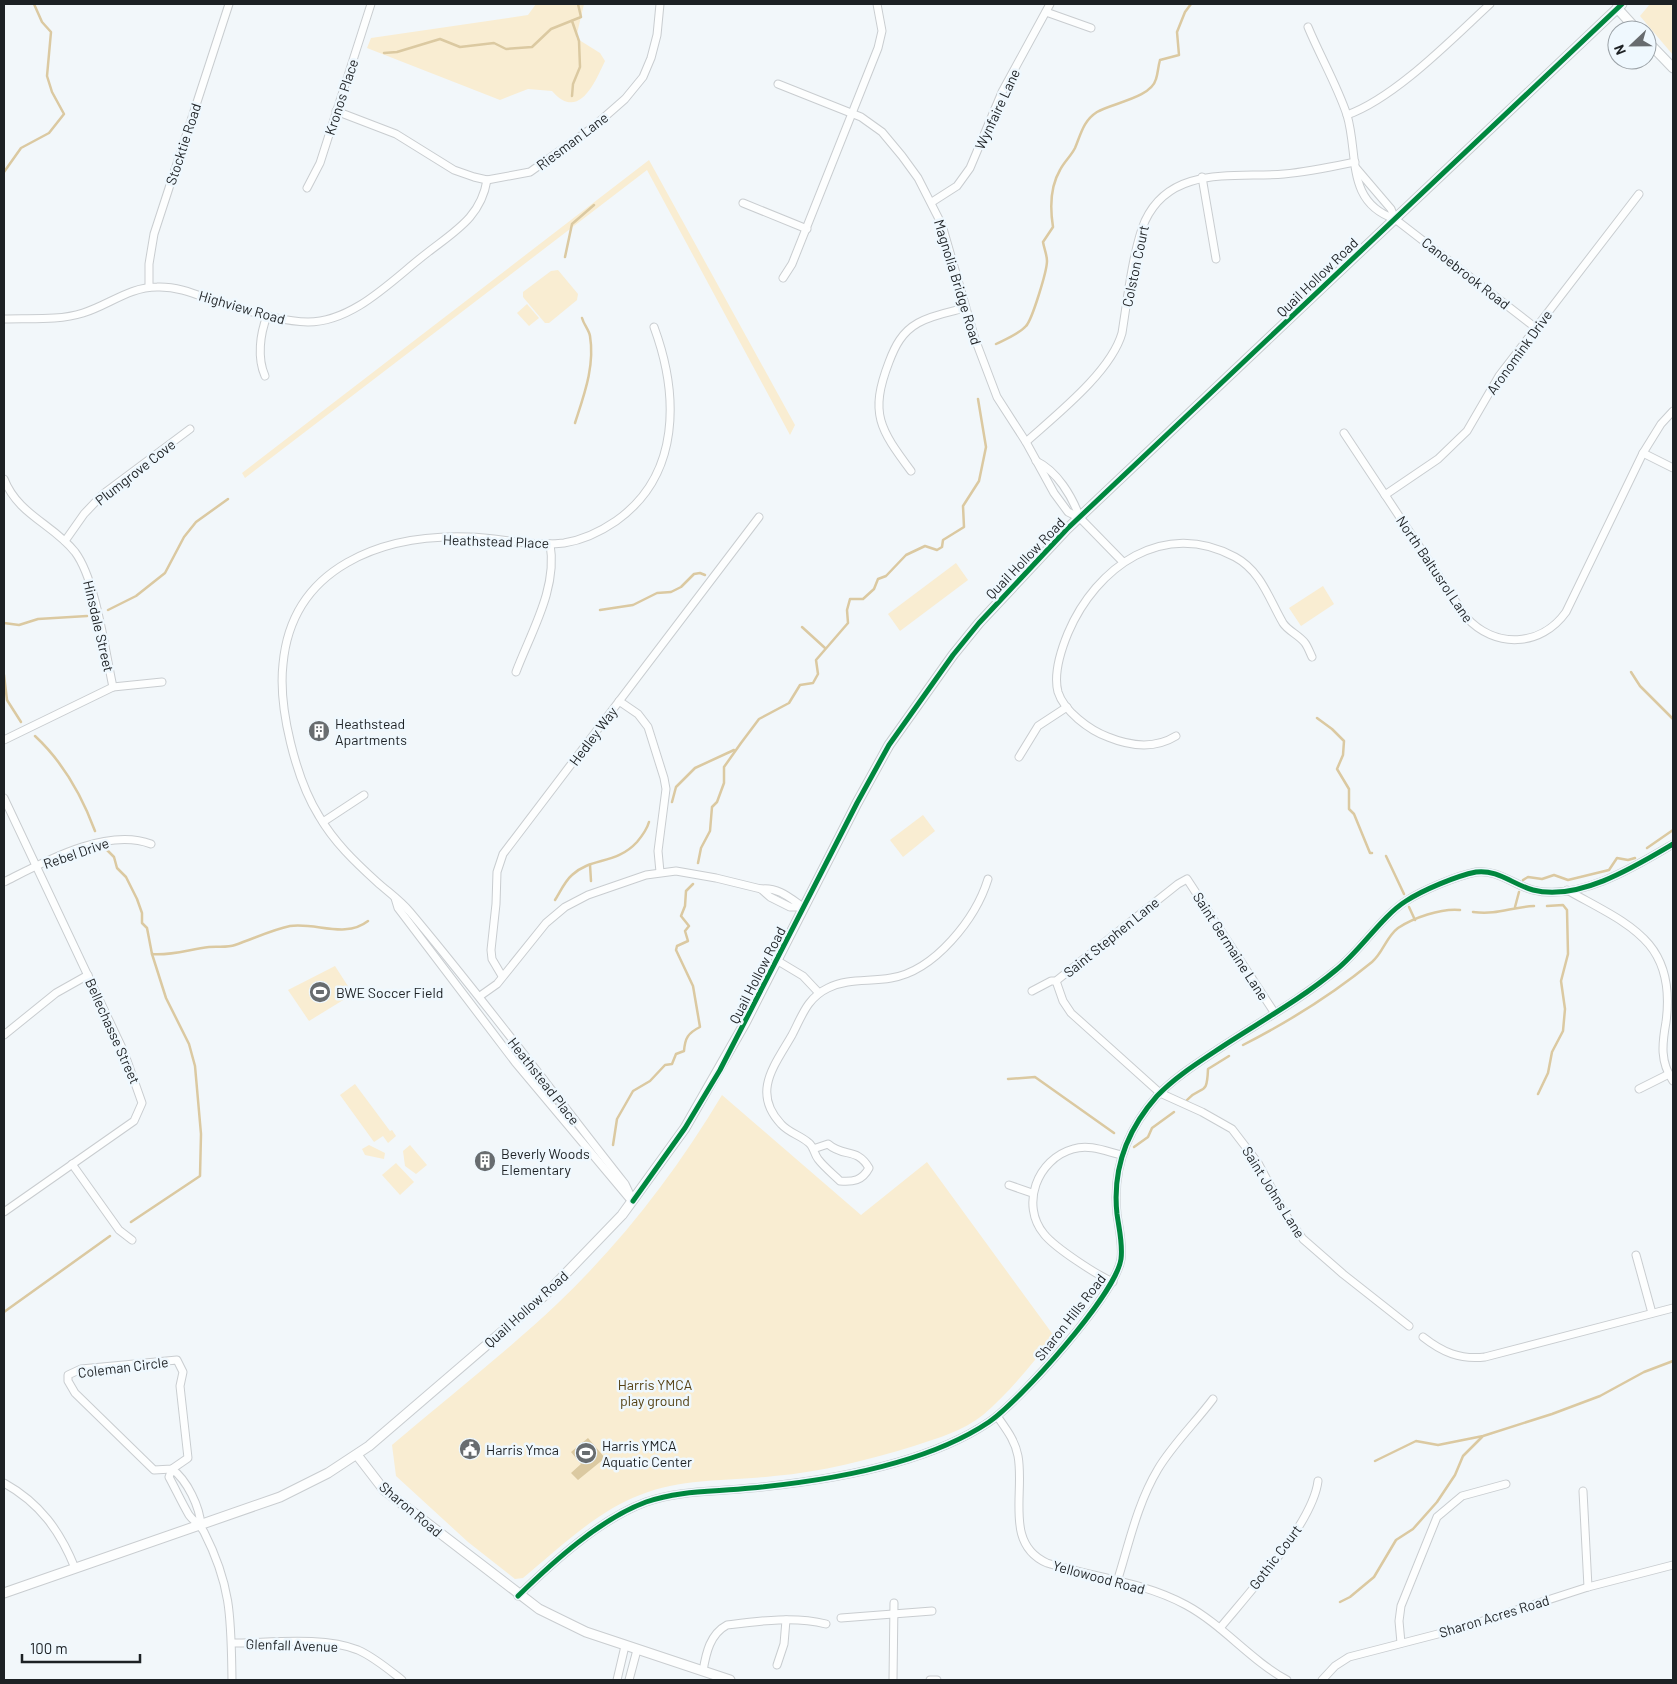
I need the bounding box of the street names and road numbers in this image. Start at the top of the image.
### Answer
street label: Kronos Place [321,57,361,137]
street label: Wynfaire Lane [971,66,1023,152]
street label: Stocktie Road [162,101,204,187]
street label: Riesman Lane [533,109,611,173]
street label: Magnolia Bridge Road [931,217,985,347]
street label: Colston Court [1118,224,1152,308]
street label: Canoebrook Road [1419,233,1513,313]
street label: Quail Hollow Road [1273,234,1361,320]
street label: Highview Road [197,287,287,327]
street label: Aronomink Drive [1483,307,1555,397]
street label: Plumgrove Cove [92,435,178,509]
street label: North Baltusrol Lane [1393,512,1477,626]
street label: Quail Hollow Road [982,514,1068,602]
street label: Heathstead Place [443,531,549,551]
street label: Hinsdale Street [80,579,118,673]
street label: Hedley Way [565,703,621,769]
street label: Rebel Drive [41,834,111,872]
street label: Saint Germaine Lane [1190,889,1272,1003]
street label: Saint Stephen Lane [1060,893,1162,981]
street label: Quail Hollow Road [725,924,789,1026]
street label: Bellechasse Street [82,976,144,1086]
street label: Heathstead Place [505,1034,583,1128]
street label: Saint Johns Lane [1239,1143,1309,1241]
street label: Quail Hollow Road [481,1267,571,1351]
street label: Sharon Hills Road [1031,1270,1109,1364]
street label: Coleman Circle [77,1353,169,1381]
street label: Sharon Road [376,1478,446,1540]
street label: Gothic Court [1245,1521,1305,1593]
street label: Yellowood Road [1051,1557,1147,1597]
street label: Sharon Acres Road [1437,1591,1551,1641]
street label: Glenfall Avenue [246,1635,338,1655]

